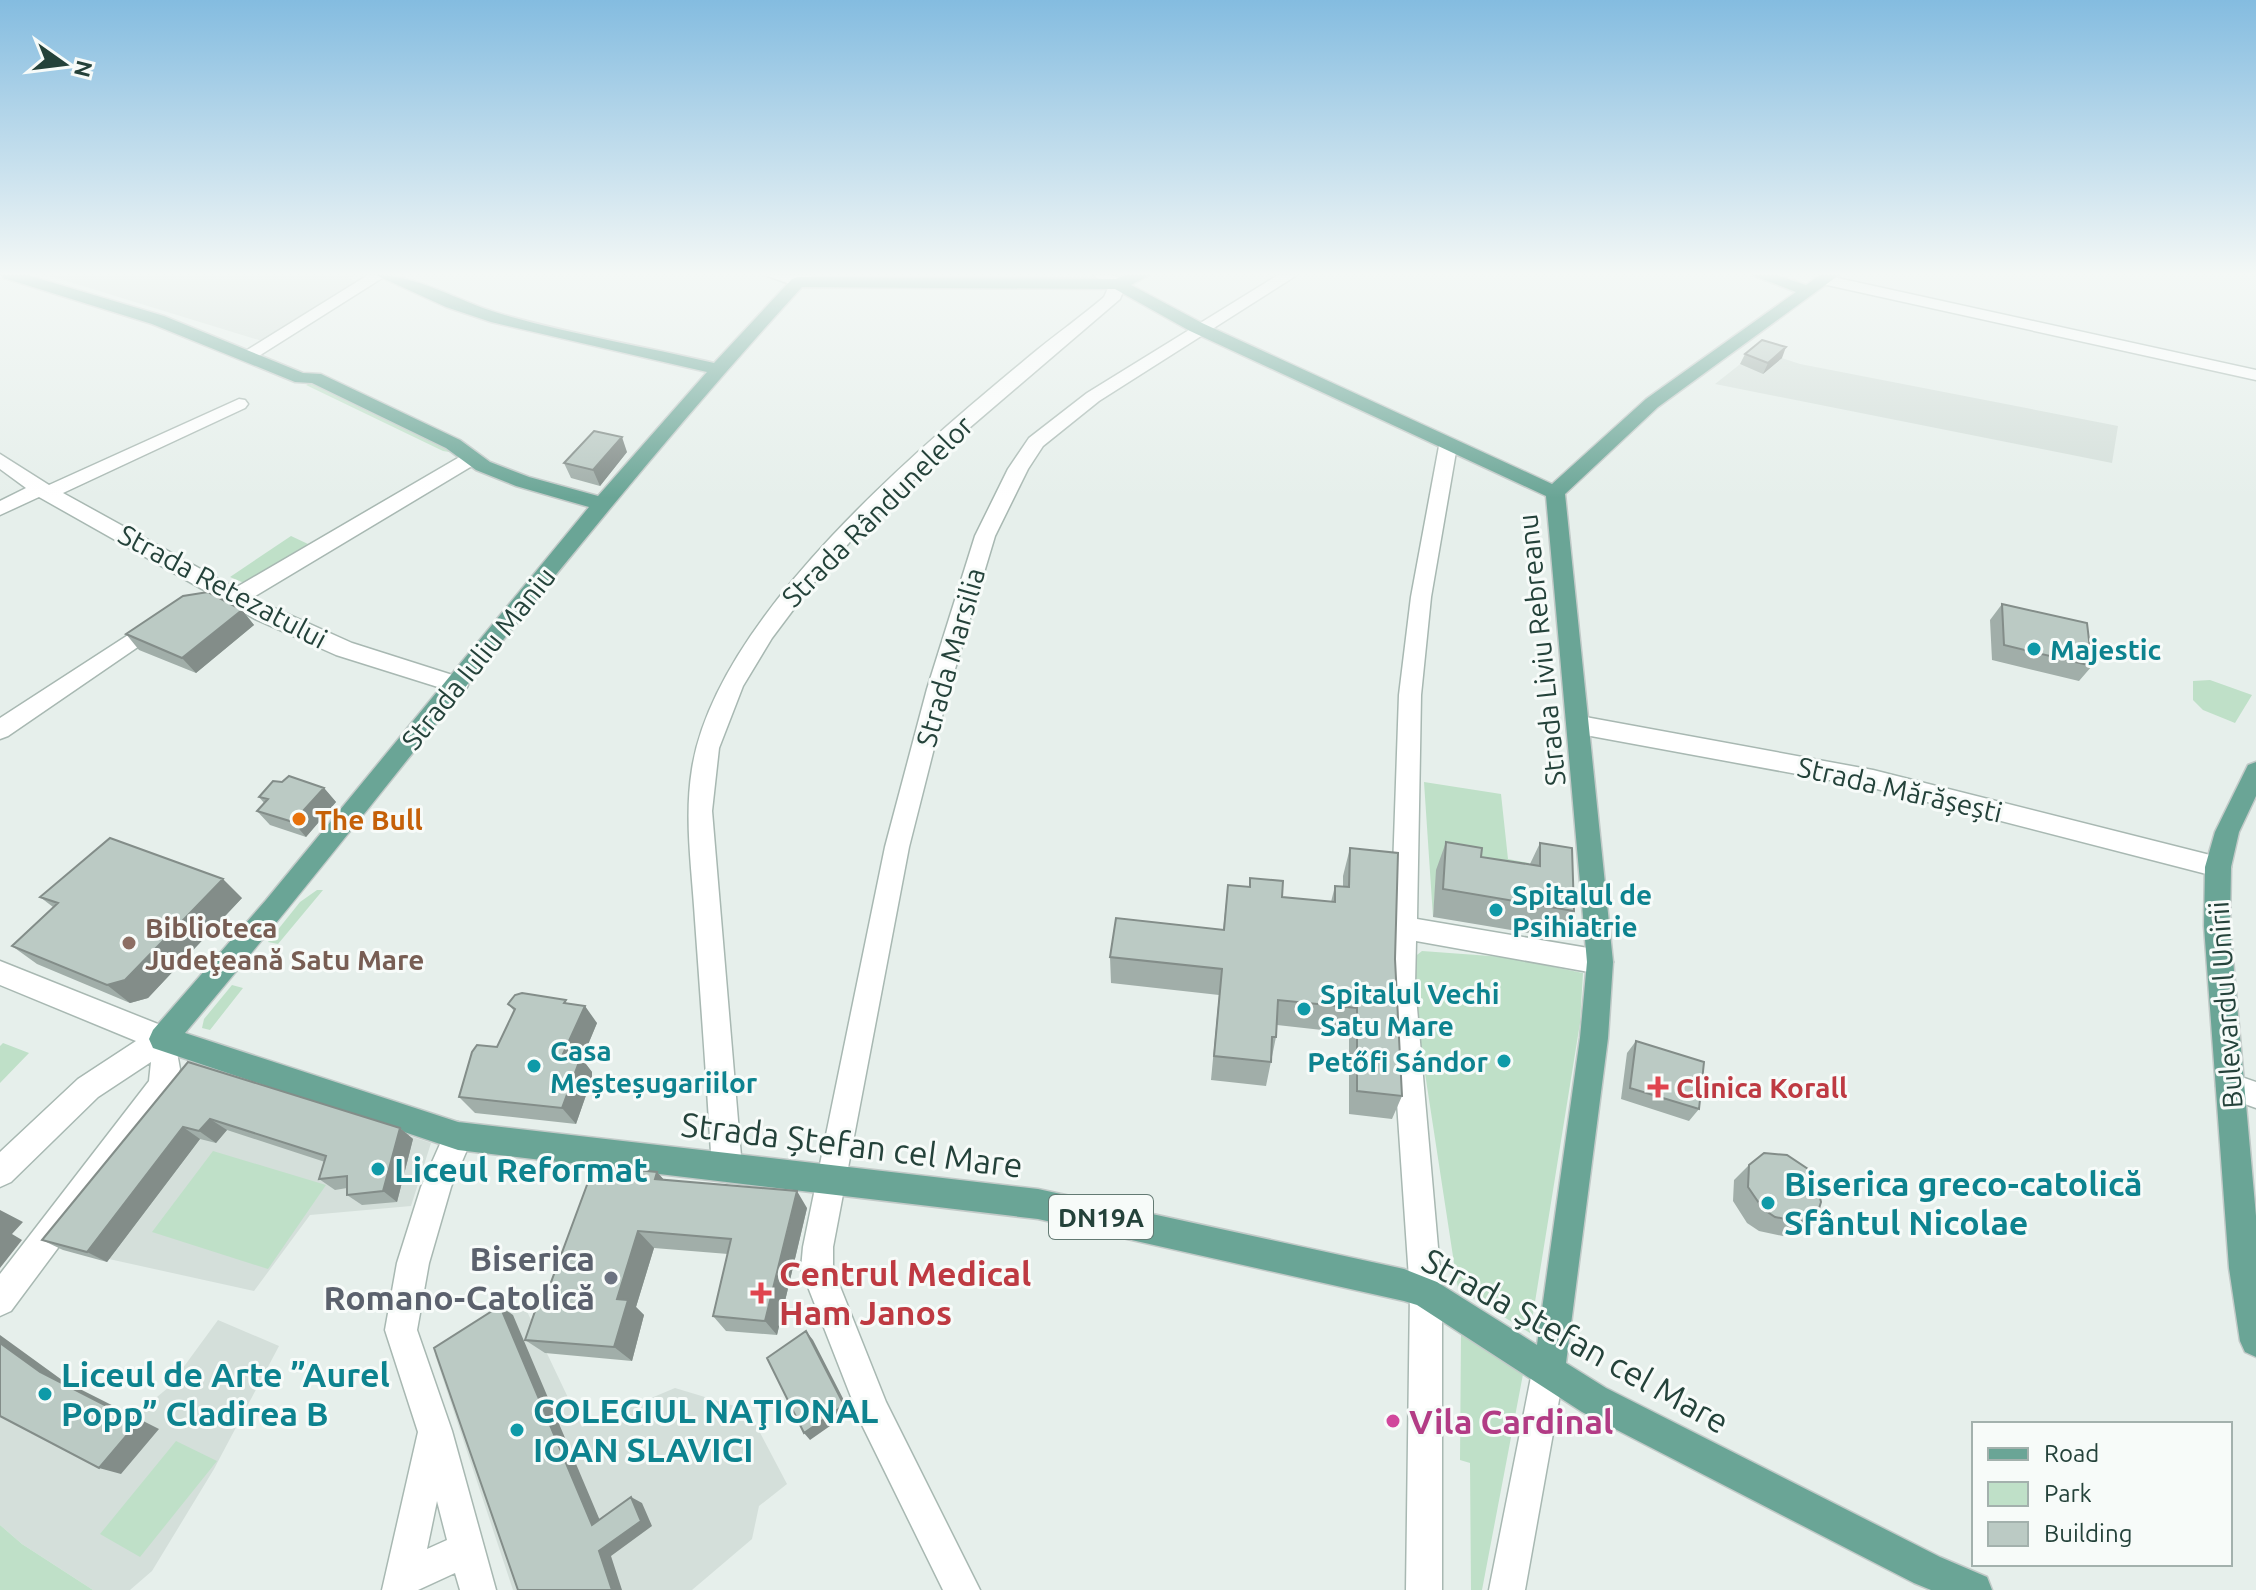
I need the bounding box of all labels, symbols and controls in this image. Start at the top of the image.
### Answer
north arrow [24,24,104,104]
text: N [70,58,98,80]
street label: Strada Rândunelelor [775,409,979,613]
street label: Strada Liviu Rebreanu [1511,512,1571,788]
street label: Strada Retezatului [114,518,332,654]
street label: Strada Iuliu Maniu [395,561,561,755]
street label: Strada Marsilia [910,564,990,750]
place label: Majestic [2050,634,2161,665]
marker: Majestic [2025,640,2043,658]
street label: Strada Mărășești [1795,750,2005,828]
place label: The Bull [315,804,423,835]
marker: The Bull [290,810,308,828]
place label: Spitalul de Psihiatrie [1512,879,1652,942]
street label: Bulevardul Unirii [2202,900,2248,1110]
marker: Spitalul de Psihiatrie [1487,901,1505,919]
place label: Biblioteca Judeţeană Satu Mare [145,912,424,976]
marker: Biblioteca Judeţeană Satu Mare [120,934,138,952]
place label: Spitalul Vechi Satu Mare [1320,978,1500,1041]
marker: Spitalul Vechi Satu Mare [1295,1000,1313,1018]
place label: Casa Meșteșugariilor [550,1035,758,1099]
place label: Petőfi Sándor [1307,1046,1488,1077]
marker: Petőfi Sándor [1495,1052,1513,1070]
marker: Casa Meșteșugariilor [525,1057,543,1075]
place label: Clinica Korall [1676,1072,1847,1103]
marker: Clinica Korall [1647,1076,1669,1098]
street label: Strada Ștefan cel Mare [679,1104,1025,1184]
place label: Liceul Reformat [394,1150,648,1188]
marker: Liceul Reformat [369,1160,387,1178]
place label: Biserica greco-catolică Sfântul Nicolae [1784,1164,2143,1241]
marker: Biserica greco-catolică Sfântul Nicolae [1759,1194,1777,1212]
road number: DN19A [1049,1195,1153,1239]
place label: Biserica Romano-Catolică [324,1239,595,1316]
street label: Strada Ștefan cel Mare [1416,1240,1736,1440]
place label: Centrul Medical Ham Janos [779,1254,1031,1331]
marker: Biserica Romano-Catolică [602,1269,620,1287]
marker: Centrul Medical Ham Janos [750,1282,772,1304]
place label: Liceul de Arte ”Aurel Popp” Cladirea B [61,1355,390,1432]
marker: Liceul de Arte ”Aurel Popp” Cladirea B [36,1385,54,1403]
place label: COLEGIUL NAŢIONAL IOAN SLAVICI [533,1391,879,1468]
place label: Vila Cardinal [1409,1402,1613,1440]
marker: Vila Cardinal [1384,1412,1402,1430]
marker: COLEGIUL NAŢIONAL IOAN SLAVICI [508,1421,526,1439]
legend [1972,1422,2232,1566]
text: Road [2044,1440,2099,1467]
text: Park [2044,1480,2092,1507]
text: Building [2044,1520,2132,1547]

